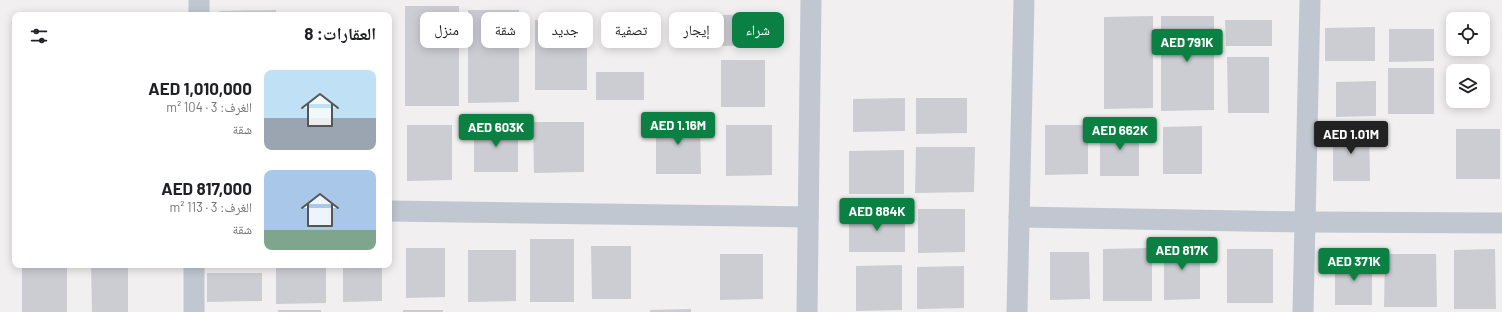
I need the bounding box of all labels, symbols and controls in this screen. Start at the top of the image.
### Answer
chip: منزل [420,12,473,48]
chip: شقة [481,12,530,48]
chip: جديد [538,12,593,48]
chip: تصفية [601,12,661,48]
chip: إيجار [669,12,724,48]
chip: شراء [732,12,784,48]
map controls [1446,12,1490,108]
button: locate [1446,12,1490,56]
text: العقارات: 8 [304,23,376,43]
icon: filters [28,25,50,47]
pin: AED 791K [1146,29,1228,63]
text: AED 791K [1161,34,1213,50]
button: layers [1446,64,1490,108]
text: AED 1,010,000 [148,78,252,98]
icon: home [296,86,344,134]
text: الغرف: 3 · 104 m² [166,99,252,115]
pin: AED 1.16M [632,112,724,146]
pin: AED 603K [455,114,537,148]
text: AED 1.16M [650,117,706,133]
pin: AED 662K [1079,117,1161,151]
text: AED 603K [468,119,524,135]
text: شقة [233,121,252,137]
pin: AED 1.01M [1305,121,1397,155]
text: AED 662K [1092,122,1148,138]
text: AED 1.01M [1323,126,1379,142]
text: AED 817,000 [161,178,252,198]
icon: home [296,186,344,234]
pin: AED 884K [836,198,918,232]
text: الغرف: 3 · 113 m² [169,199,252,215]
text: AED 884K [848,203,906,219]
text: شقة [233,221,252,237]
pin: AED 817K [1141,237,1223,271]
text: AED 817K [1155,242,1209,258]
pin: AED 371K [1313,248,1395,282]
text: AED 371K [1327,253,1381,269]

